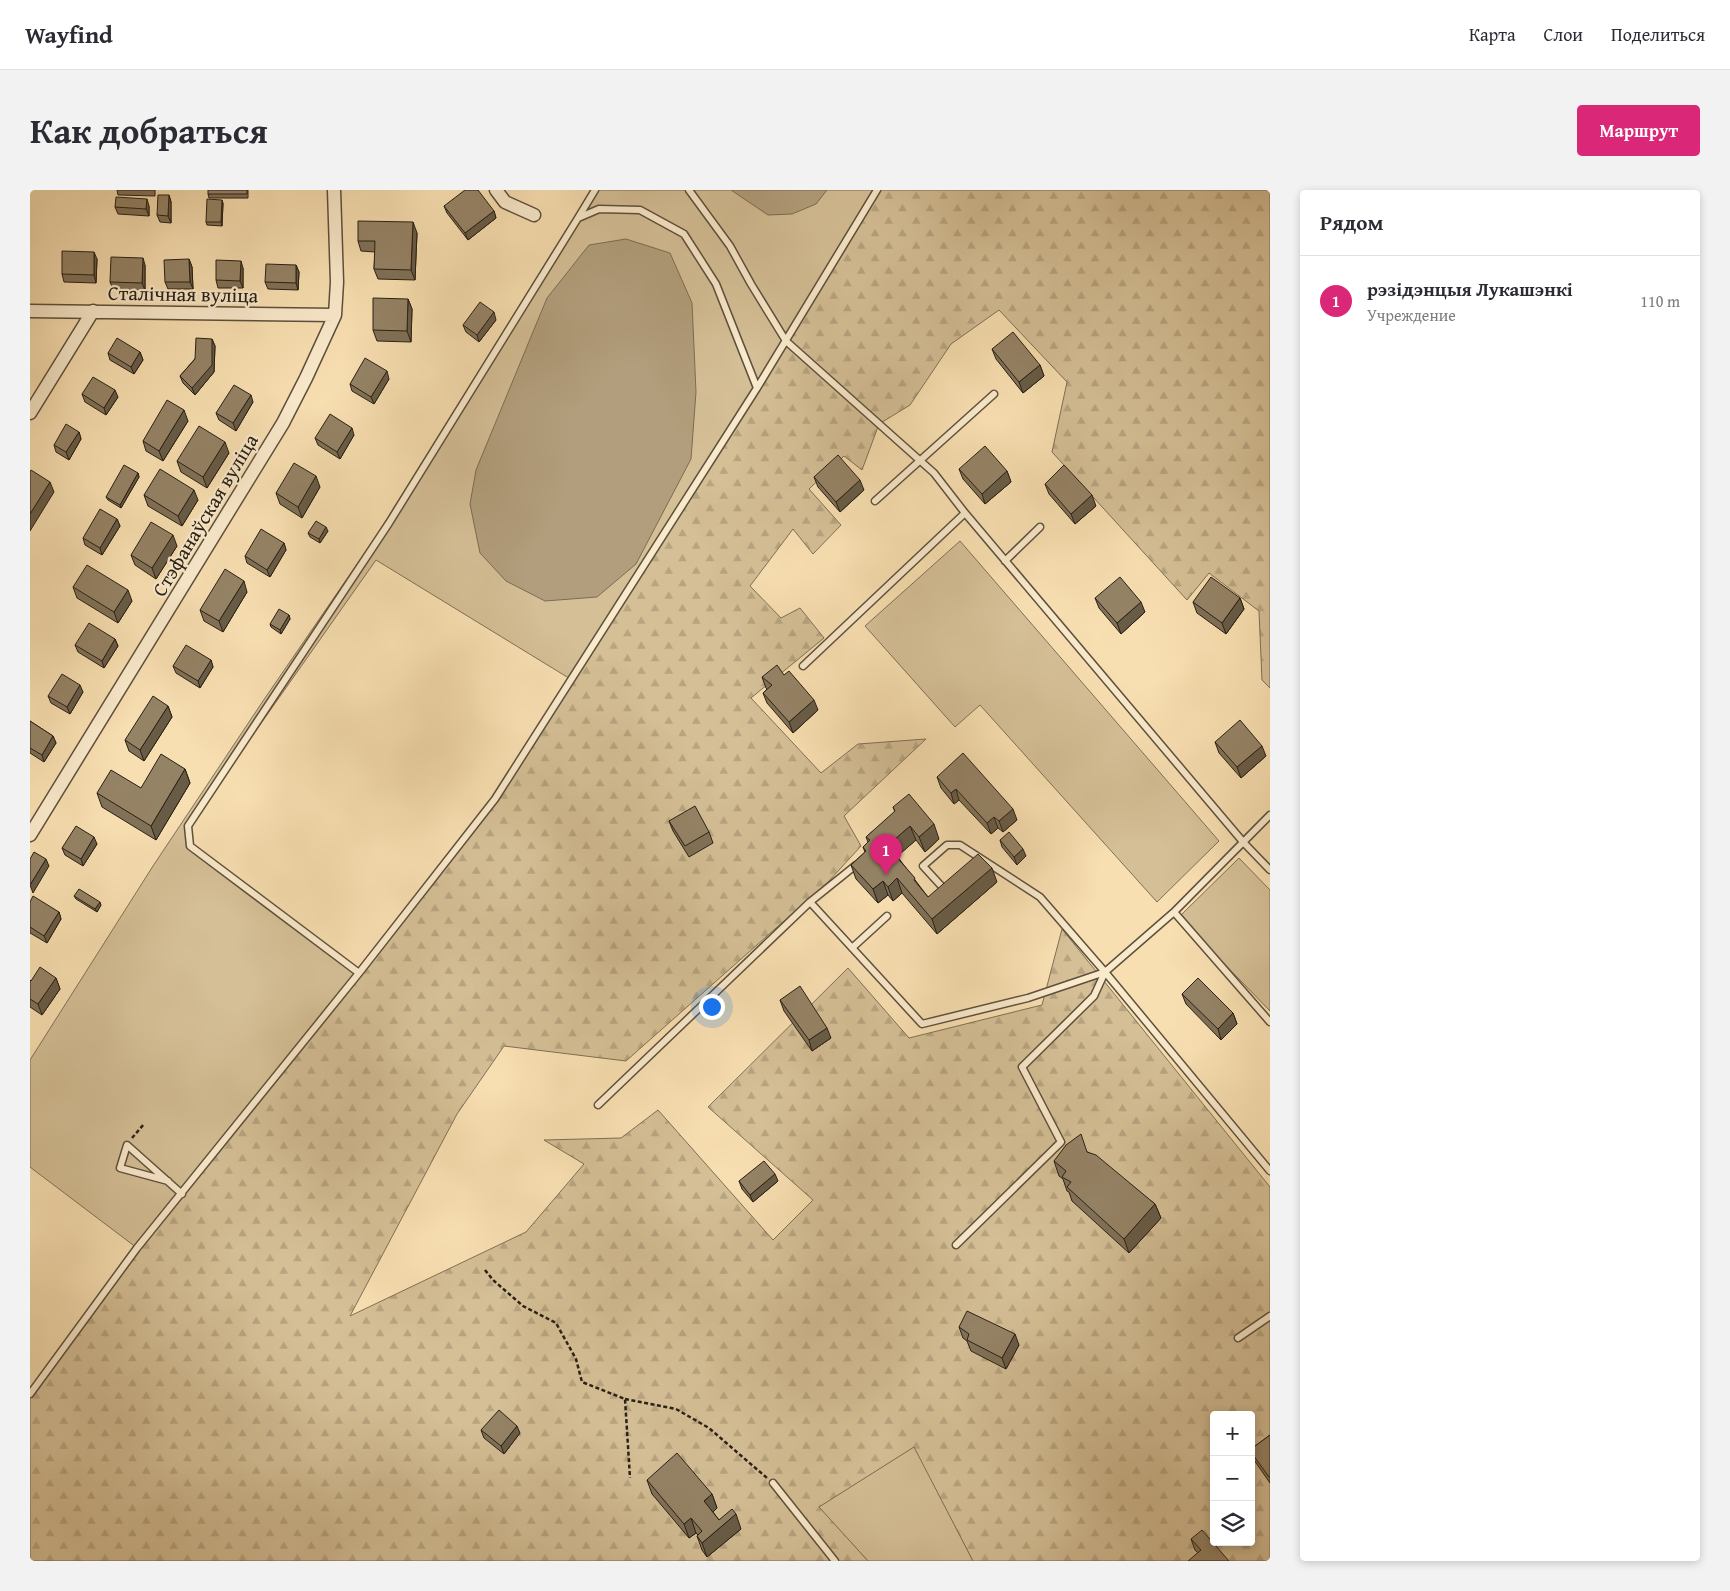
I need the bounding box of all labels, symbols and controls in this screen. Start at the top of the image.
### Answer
text: Wayfind [25,17,113,52]
text: Карта [1469,21,1516,48]
text: Слои [1544,21,1583,48]
text: Поделиться [1611,21,1705,48]
text: Как добраться [30,105,268,156]
button: Маршрут [1577,105,1700,156]
text: Рядом [1320,207,1383,238]
text: рэзідэнцыя Лукашэнкі [1367,275,1573,303]
street label: Сталічная вуліца [108,278,259,309]
text: 1 [1332,289,1340,313]
text: 110 m [1640,289,1680,313]
text: Учреждение [1367,303,1456,327]
street label: Стэфанаўская вуліца [145,428,265,601]
pin: 1 [870,834,902,875]
your location [699,994,725,1020]
map controls [1210,1411,1255,1546]
button: + [1210,1411,1255,1456]
button: − [1210,1456,1255,1501]
button: layers [1210,1501,1255,1546]

